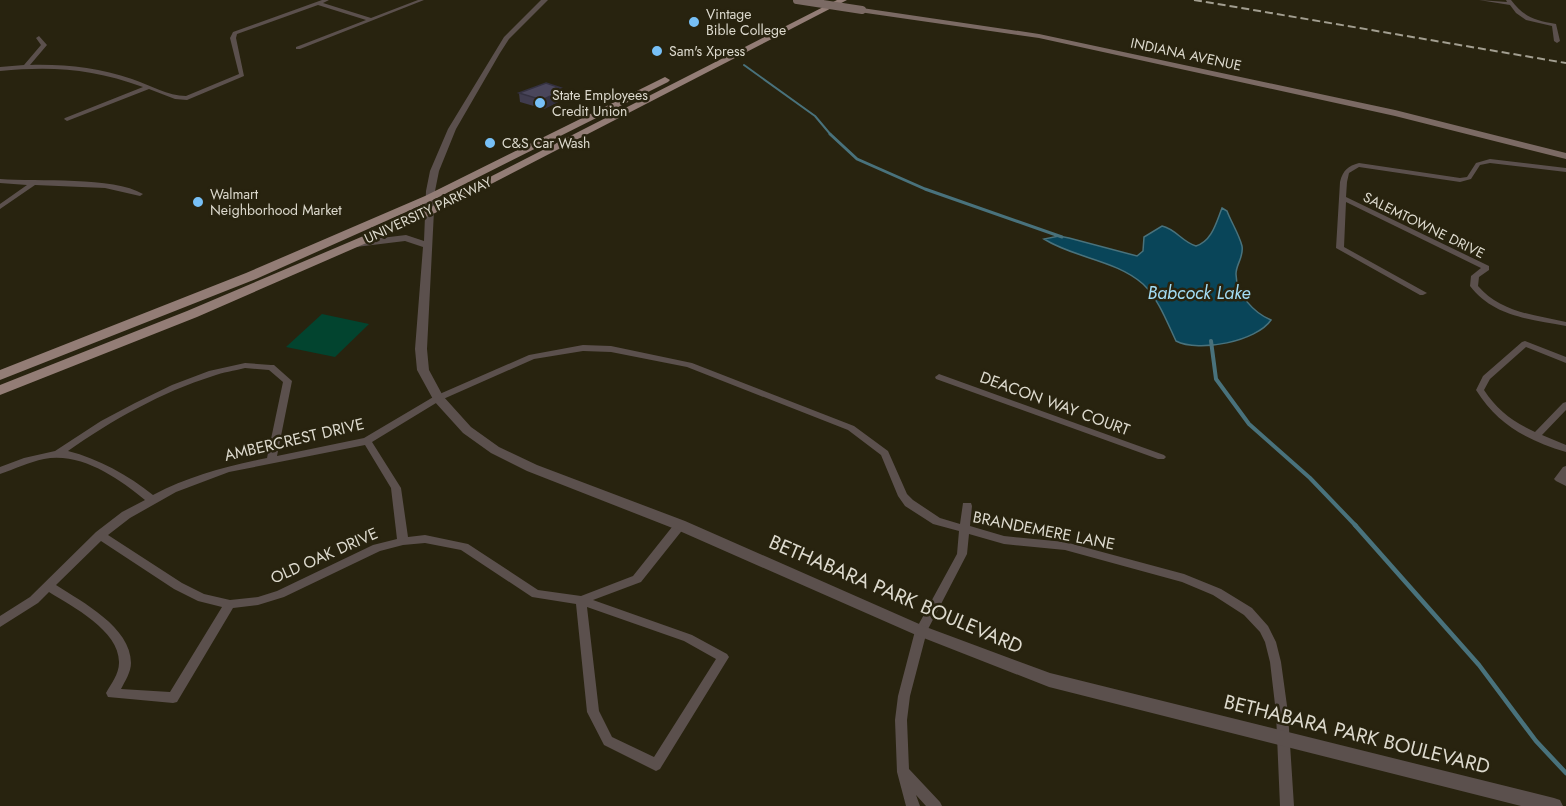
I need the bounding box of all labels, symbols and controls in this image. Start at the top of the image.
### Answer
place label: Vintage Bible College [706,4,786,40]
marker: Vintage Bible College [687,15,701,29]
street label: INDIANA AVENUE [1129,32,1243,76]
place label: Sam's Xpress [669,41,746,61]
marker: Sam's Xpress [650,44,664,58]
place label: State Employees Credit Union [552,85,648,121]
marker: State Employees Credit Union [533,96,547,110]
place label: C&S Car Wash [502,133,590,153]
marker: C&S Car Wash [483,136,497,150]
street label: UNIVERSITY PARKWAY [361,172,495,248]
place label: Walmart Neighborhood Market [210,184,342,220]
street label: SALEMTOWNE DRIVE [1360,187,1488,263]
marker: Walmart Neighborhood Market [191,195,205,209]
water label: Babcock Lake [1147,280,1251,306]
street label: DEACON WAY COURT [977,366,1134,441]
street label: AMBERCREST DRIVE [222,412,366,467]
street label: BRANDEMERE LANE [971,505,1117,556]
street label: OLD OAK DRIVE [267,522,382,589]
street label: BETHABARA PARK BOULEVARD [764,528,1027,661]
street label: BETHABARA PARK BOULEVARD [1221,687,1493,782]

